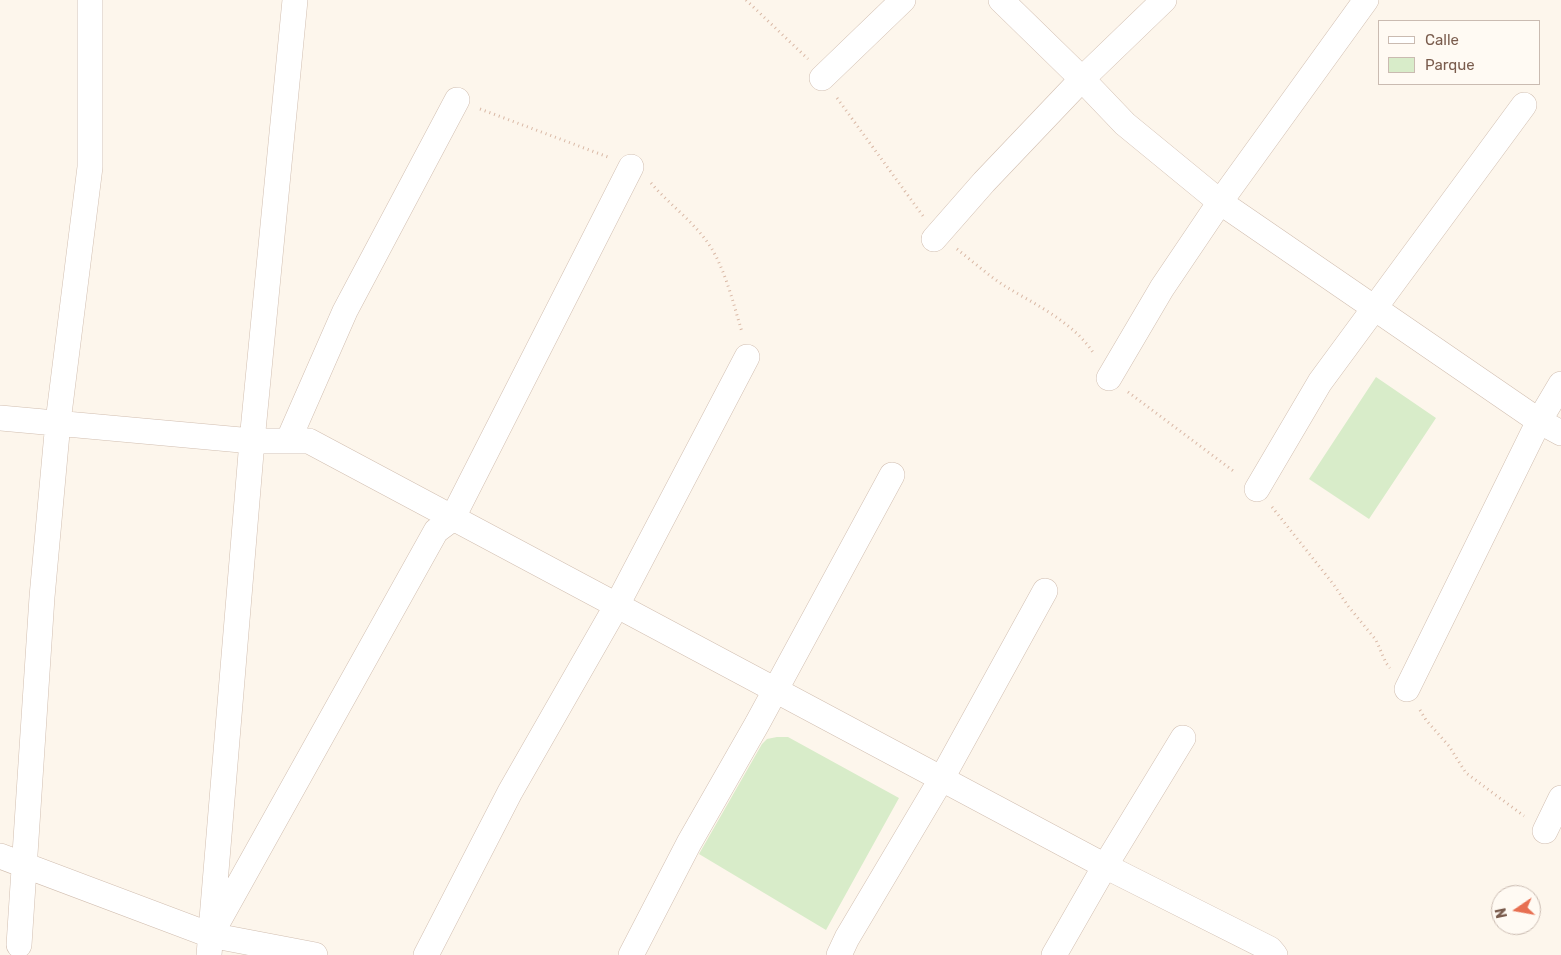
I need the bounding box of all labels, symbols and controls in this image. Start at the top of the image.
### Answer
legend [1378,20,1541,85]
text: Calle [1425,31,1459,49]
text: Parque [1425,56,1475,74]
north arrow [1491,885,1541,935]
text: N [1492,906,1511,920]

